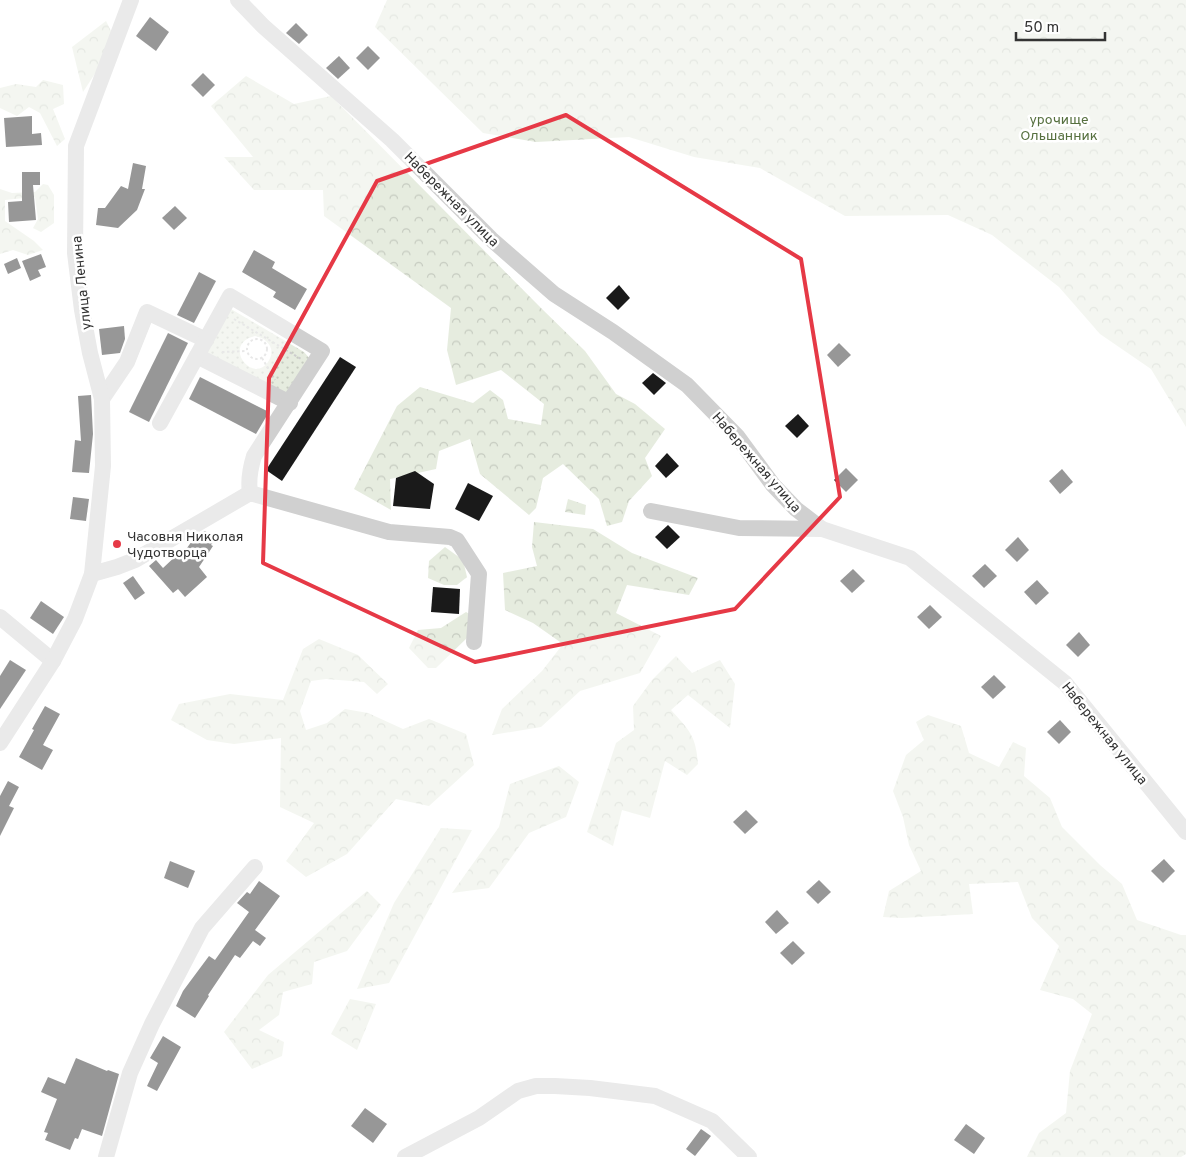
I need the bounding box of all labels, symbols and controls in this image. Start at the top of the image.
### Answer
scale bar [1016,10,1105,42]
text: 50 m [1024,19,1059,38]
park label: урочище Ольшанник [1020,112,1098,145]
street label: Набережная улица [400,149,502,251]
street label: улица Ленина [69,235,96,331]
street label: Набережная улица [708,409,804,517]
place label: Часовня Николая Чудотворца [127,529,243,562]
marker: Часовня Николая Чудотворца [111,538,123,550]
street label: Набережная улица [1057,679,1150,789]

